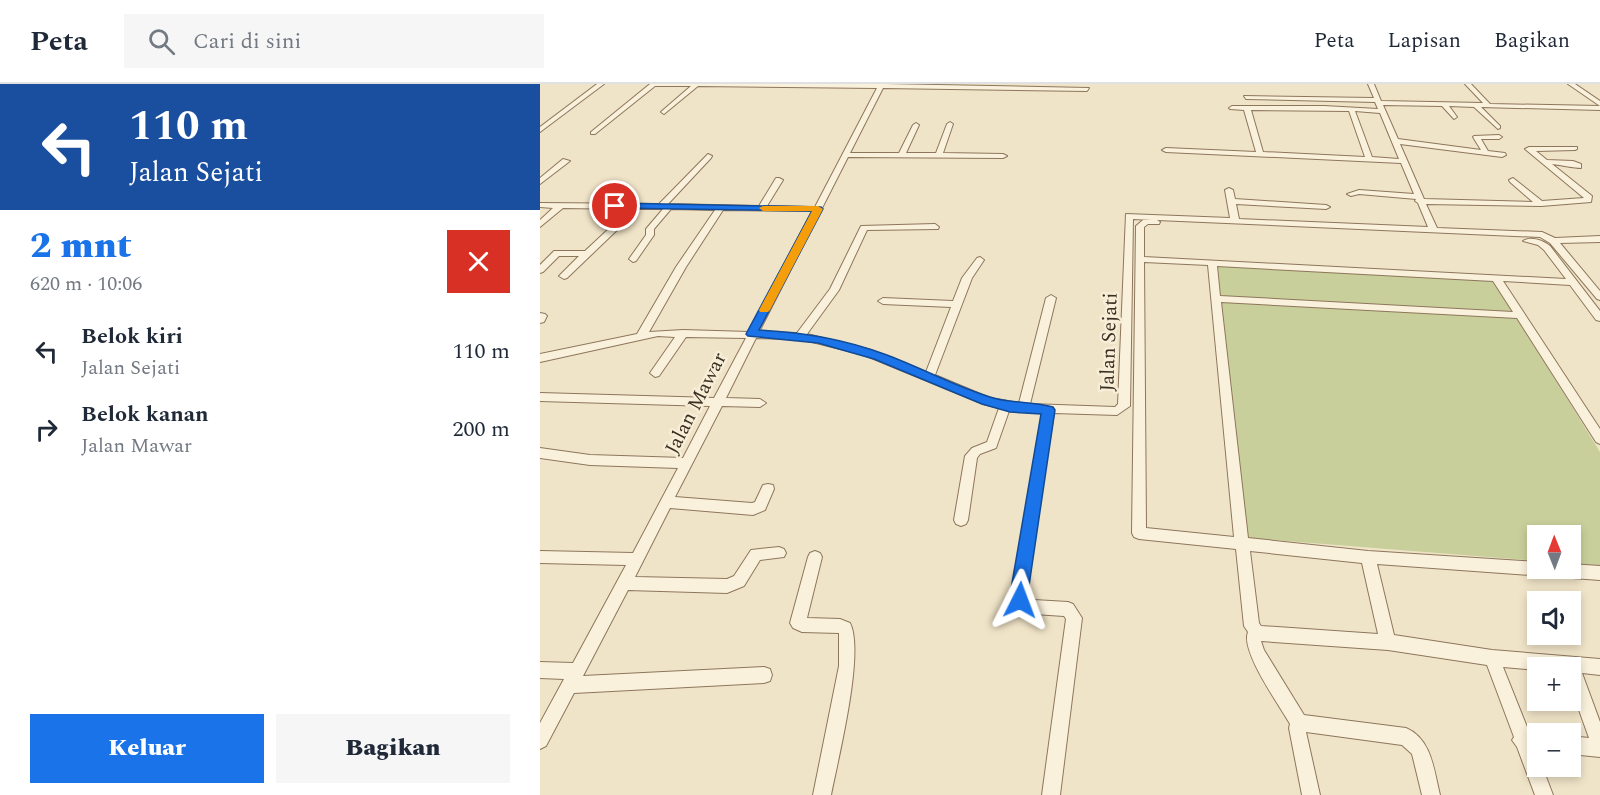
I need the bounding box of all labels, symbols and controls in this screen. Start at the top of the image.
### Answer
search box [124,14,544,68]
text: Peta [30,20,88,63]
icon: search [145,25,178,58]
text: Cari di sini [193,25,301,58]
text: Peta [1314,25,1354,57]
text: Lapisan [1387,25,1461,57]
text: Bagikan [1494,25,1570,57]
text: 110 m [129,95,248,158]
icon: left [30,108,108,186]
text: Jalan Sejati [129,152,263,194]
pin [589,180,640,231]
icon: arrive [598,189,631,222]
text: 2 mnt [30,219,132,274]
button: close [447,230,510,293]
text: 620 m · 10:06 [30,269,142,299]
street label: Jalan Sejati [1092,292,1126,392]
text: Belok kiri [81,320,183,353]
icon: left [30,335,63,368]
text: 110 m [453,335,510,368]
street label: Jalan Mawar [657,347,734,460]
text: Jalan Sejati [81,353,180,383]
text: Belok kanan [81,398,209,431]
icon: right [30,413,63,446]
text: 200 m [453,413,510,446]
text: Jalan Mawar [81,431,192,461]
north arrow [1527,525,1581,579]
map controls [1527,525,1581,777]
position arrow [988,568,1052,632]
button: sound [1527,591,1581,645]
button: + [1527,657,1581,711]
button: Keluar [30,714,264,783]
button: Bagikan [276,714,510,783]
button: − [1527,723,1581,777]

